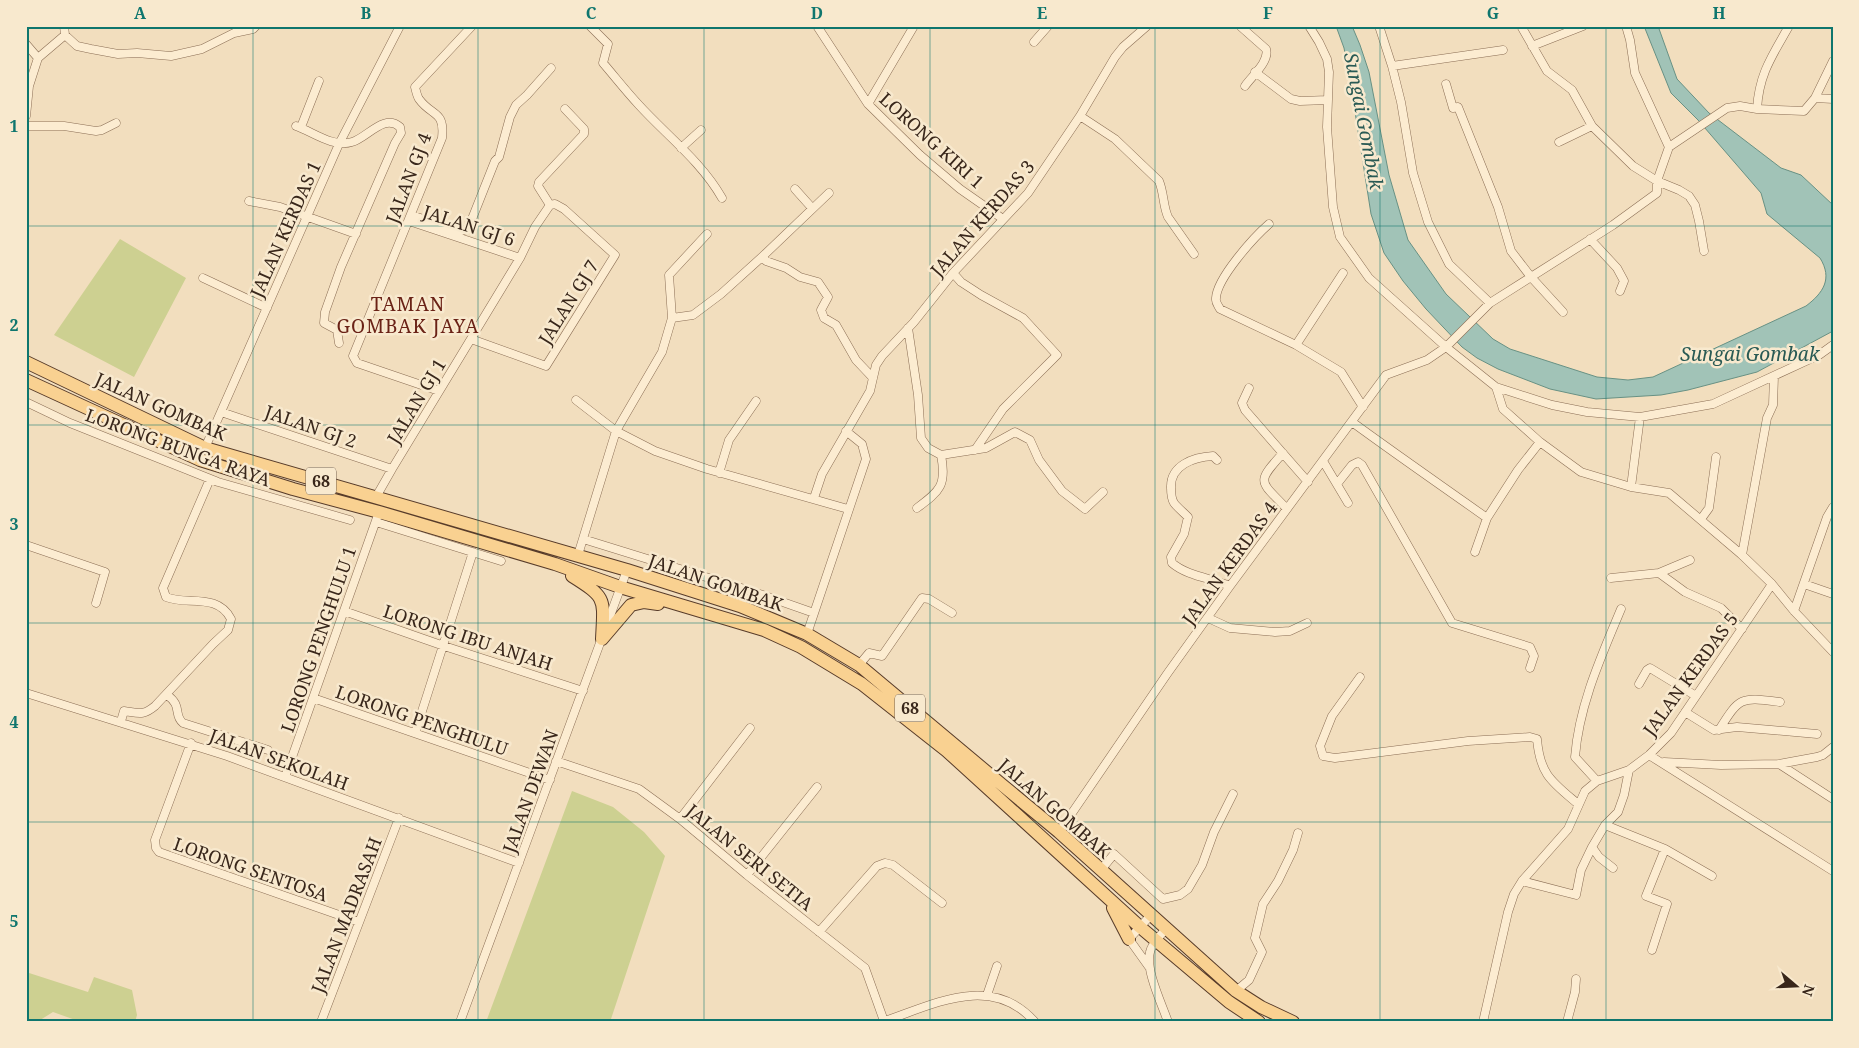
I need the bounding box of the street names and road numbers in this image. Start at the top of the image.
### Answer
street label: LORONG KIRI 1 [875,87,989,193]
street label: JALAN GJ 4 [379,129,436,228]
street label: JALAN KERDAS 3 [924,155,1039,282]
street label: JALAN KERDAS 1 [244,157,326,302]
street label: JALAN GJ 6 [419,199,518,251]
street label: JALAN GJ 7 [532,255,603,350]
street label: JALAN GJ 1 [381,354,451,449]
street label: JALAN GOMBAK [91,366,231,446]
street label: JALAN GJ 2 [261,399,360,453]
street label: LORONG BUNGA RAYA [82,402,274,492]
road number: 68 [306,468,336,494]
street label: JALAN KERDAS 4 [1175,496,1282,630]
street label: LORONG PENGHULU 1 [275,543,361,735]
street label: JALAN GOMBAK [644,547,787,616]
street label: LORONG IBU ANJAH [380,598,556,676]
street label: JALAN KERDAS 5 [1636,607,1743,741]
street label: LORONG PENGHULU [333,679,511,761]
road number: 68 [895,694,925,721]
street label: JALAN SEKOLAH [205,722,352,795]
street label: JALAN DEWAN [496,726,563,857]
street label: JALAN GOMBAK [993,752,1116,864]
street label: JALAN SERI SETIA [681,798,819,916]
street label: LORONG SENTOSA [171,831,332,907]
street label: JALAN MADRASAH [305,834,387,997]

